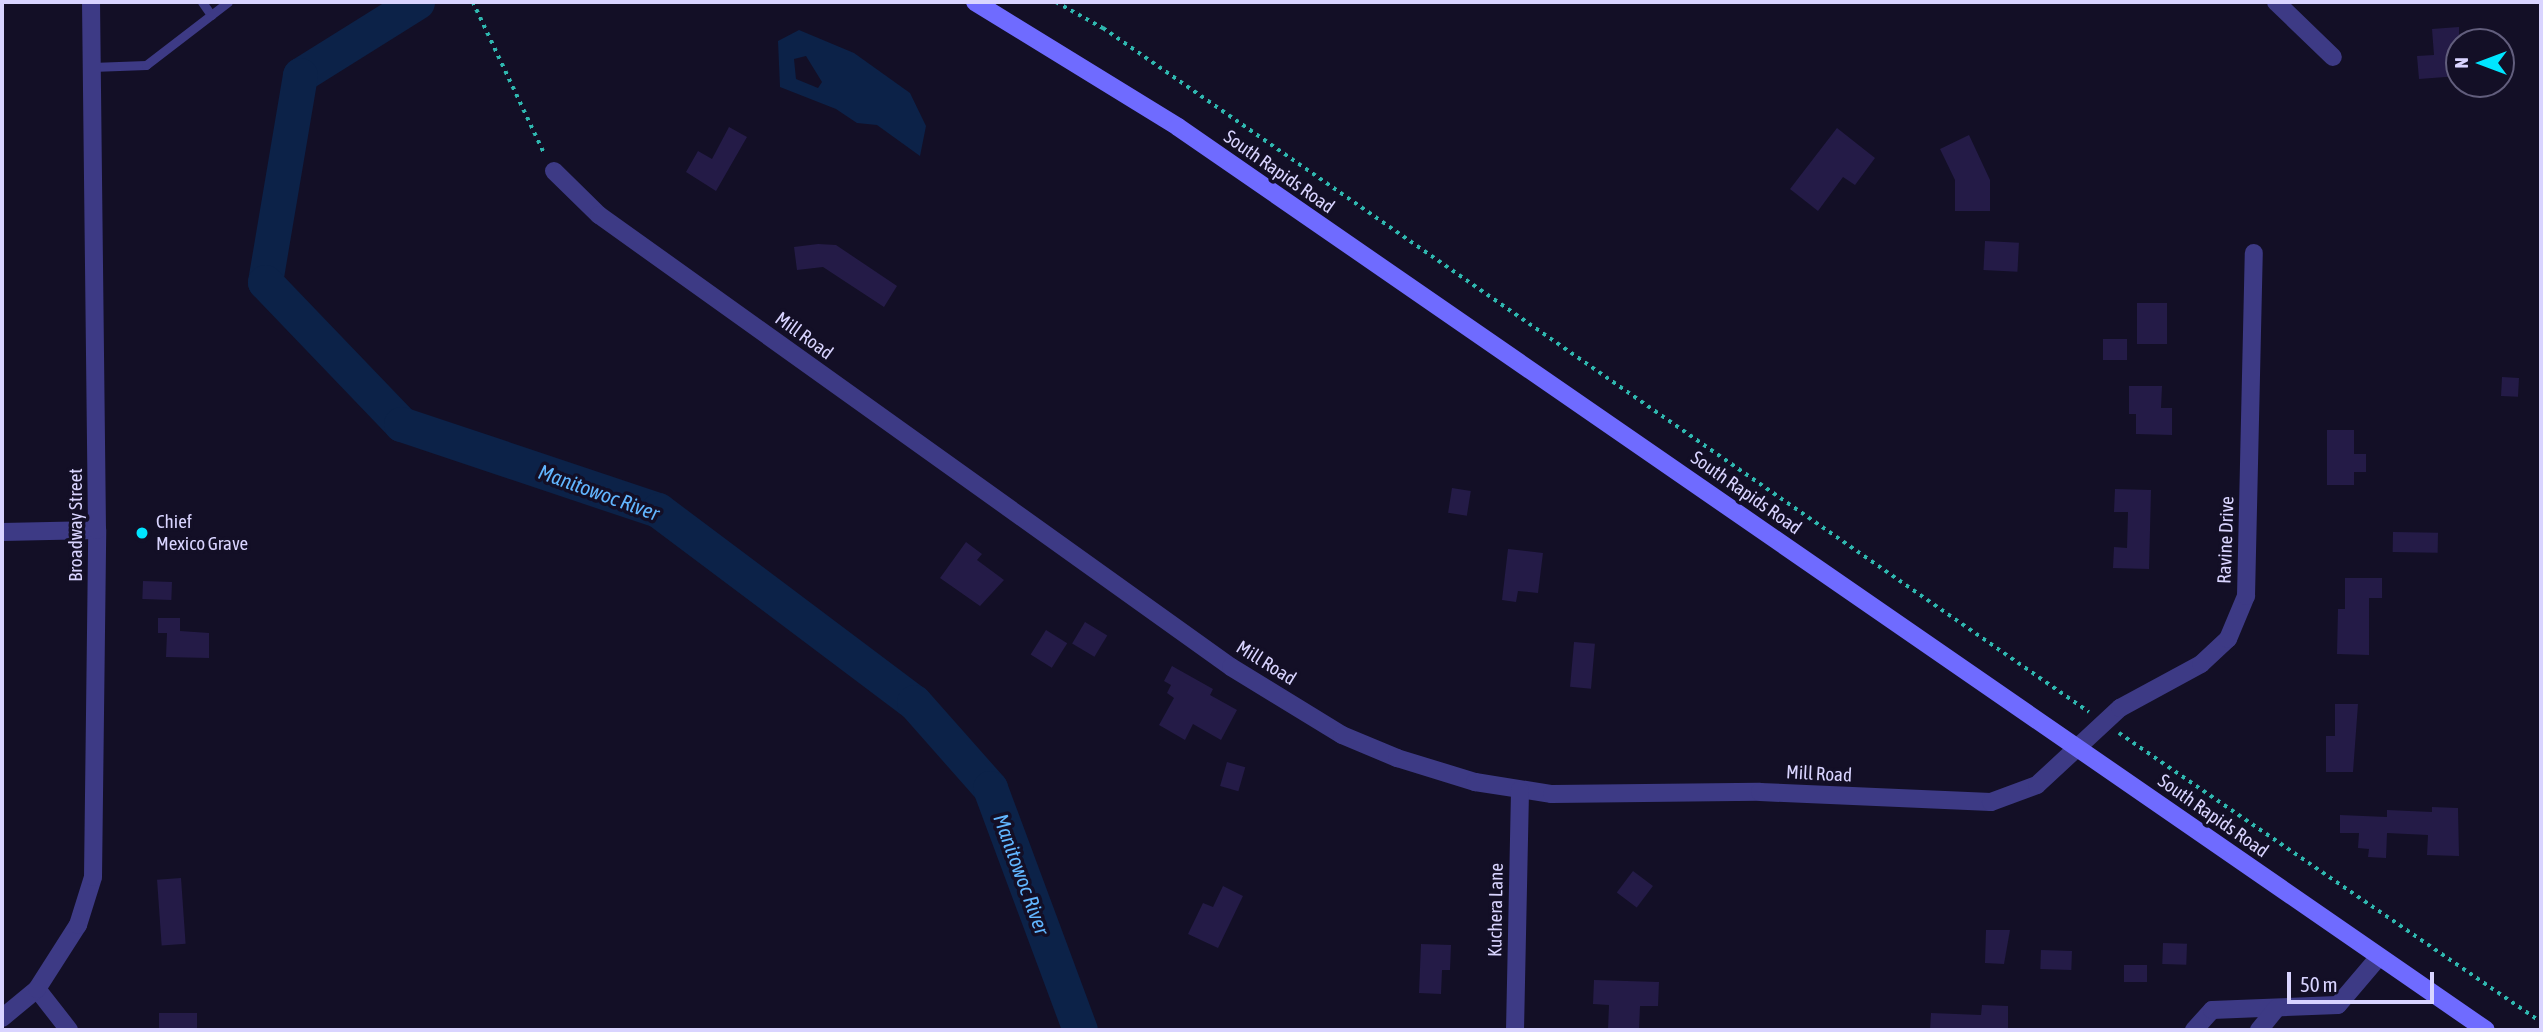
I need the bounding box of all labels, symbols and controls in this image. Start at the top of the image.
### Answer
north arrow [2445,28,2515,98]
text: N [2450,57,2472,69]
street label: South Rapids Road [1219,125,1339,219]
street label: Mill Road [771,307,837,365]
street label: South Rapids Road [1686,446,1806,540]
water label: Manitowoc River [535,458,663,526]
street label: Broadway Street [65,468,87,582]
street label: Ravine Drive [2213,496,2239,584]
place label: Chief Mexico Grave [156,511,248,555]
marker: Chief Mexico Grave [134,525,150,541]
street label: Mill Road [1232,636,1300,690]
street label: Mill Road [1785,761,1853,787]
street label: South Rapids Road [2153,769,2273,863]
water label: Manitowoc River [988,810,1056,938]
street label: Kuchera Lane [1484,863,1508,957]
scale bar [2291,958,2438,1002]
text: 50 m [2300,972,2338,996]

